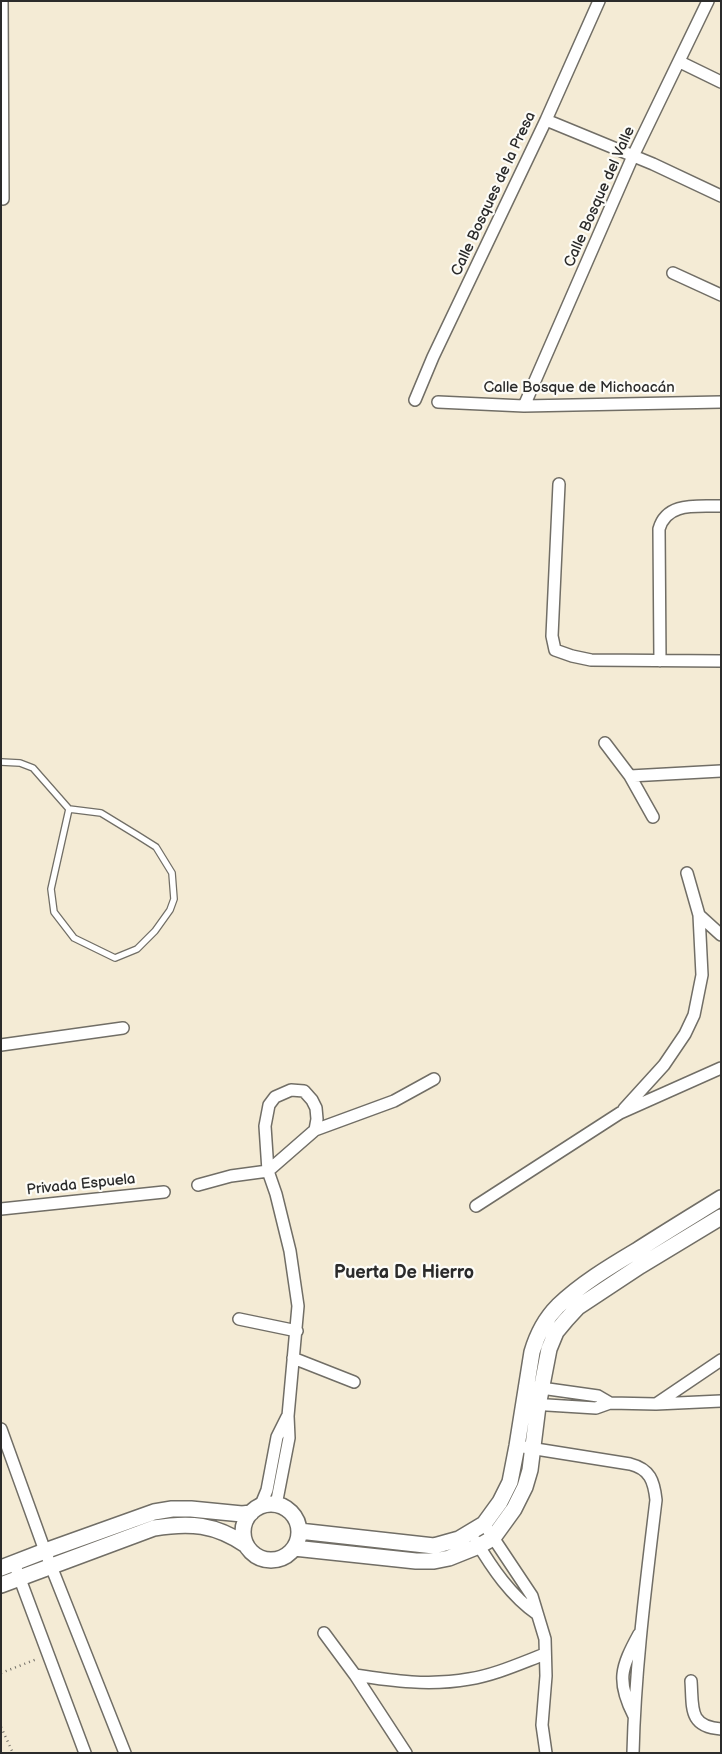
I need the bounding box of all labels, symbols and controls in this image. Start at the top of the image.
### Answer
street label: Calle Bosques de la Presa [448,109,540,279]
street label: Calle Bosque del Valle [561,124,639,270]
street label: Calle Bosque de Michoacán [483,379,675,397]
street label: Privada Espuela [26,1170,136,1200]
district label: Puerta De Hierro [334,1262,474,1284]

